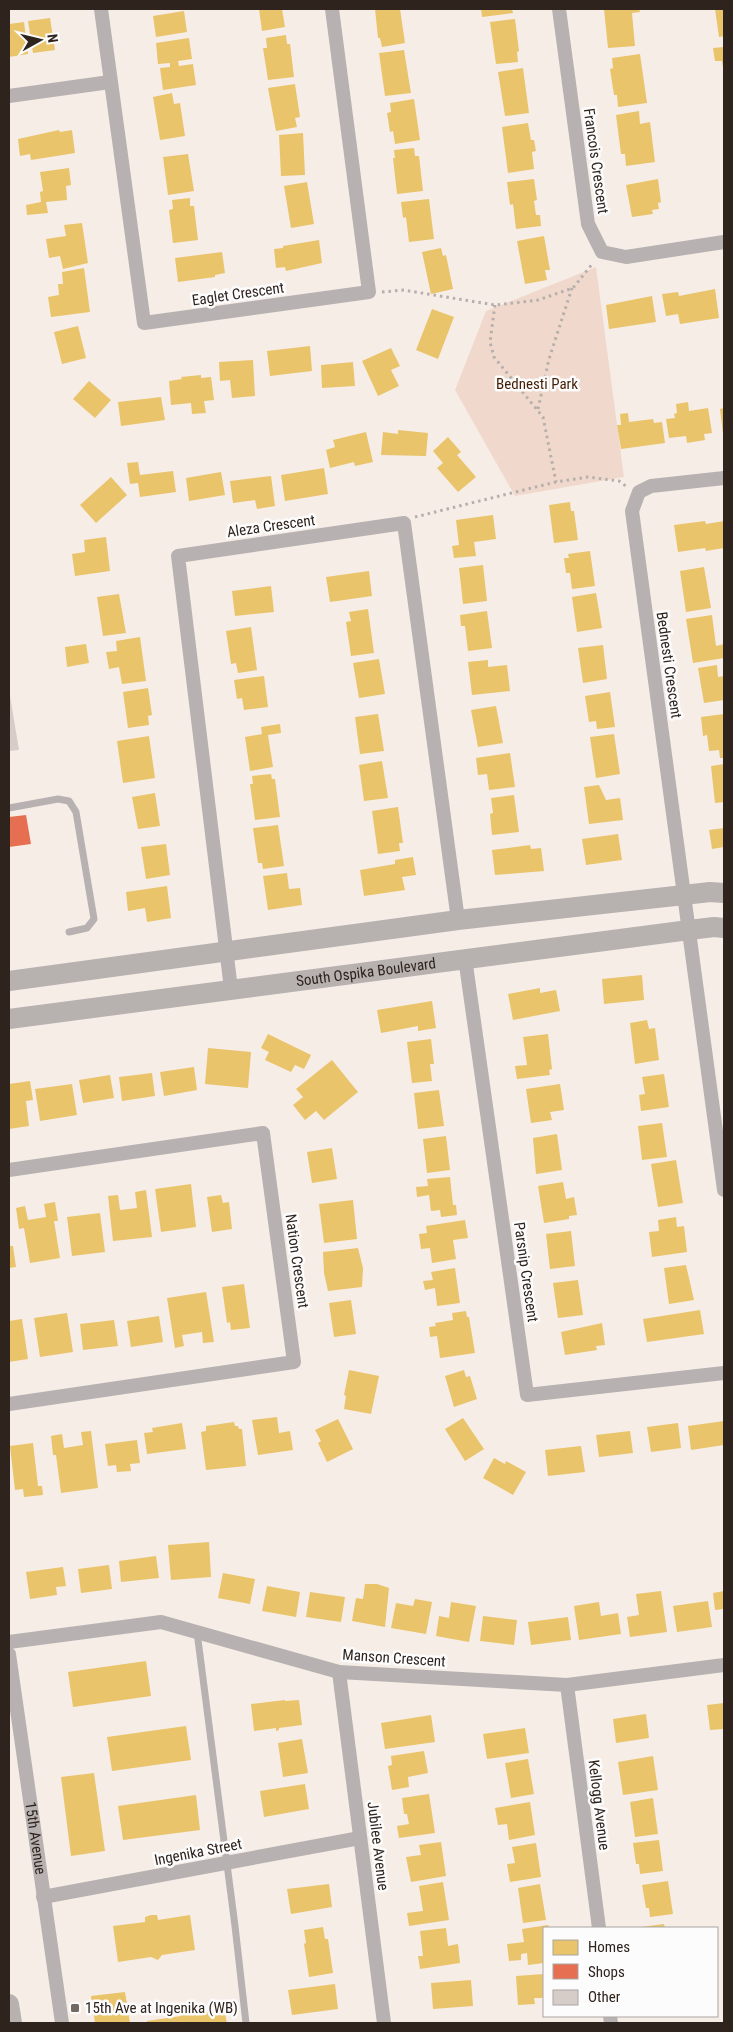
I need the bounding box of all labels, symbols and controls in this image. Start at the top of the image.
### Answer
north arrow [15,15,65,65]
text: N [44,33,61,44]
street label: Francois Crescent [580,107,612,215]
street label: Eaglet Crescent [191,279,285,309]
park label: Bednesti Park [496,375,578,393]
street label: Aleza Crescent [226,511,316,541]
street label: Bednesti Crescent [653,610,685,720]
street label: South Ospika Boulevard [295,954,437,990]
street label: Nation Crescent [281,1213,313,1309]
street label: Parsnip Crescent [510,1221,542,1323]
street label: Manson Crescent [342,1645,446,1671]
street label: Kellogg Avenue [585,1759,613,1851]
street label: Jubilee Avenue [364,1800,392,1892]
street label: 15th Avenue [21,1801,50,1876]
street label: Ingenika Street [153,1835,243,1869]
legend [543,1927,718,2017]
text: Homes [588,1938,630,1956]
text: Shops [588,1963,625,1981]
text: Other [588,1988,621,2006]
place label: 15th Ave at Ingenika (WB) [85,1999,238,2017]
marker: 15th Ave at Ingenika (WB) [69,2002,81,2014]

